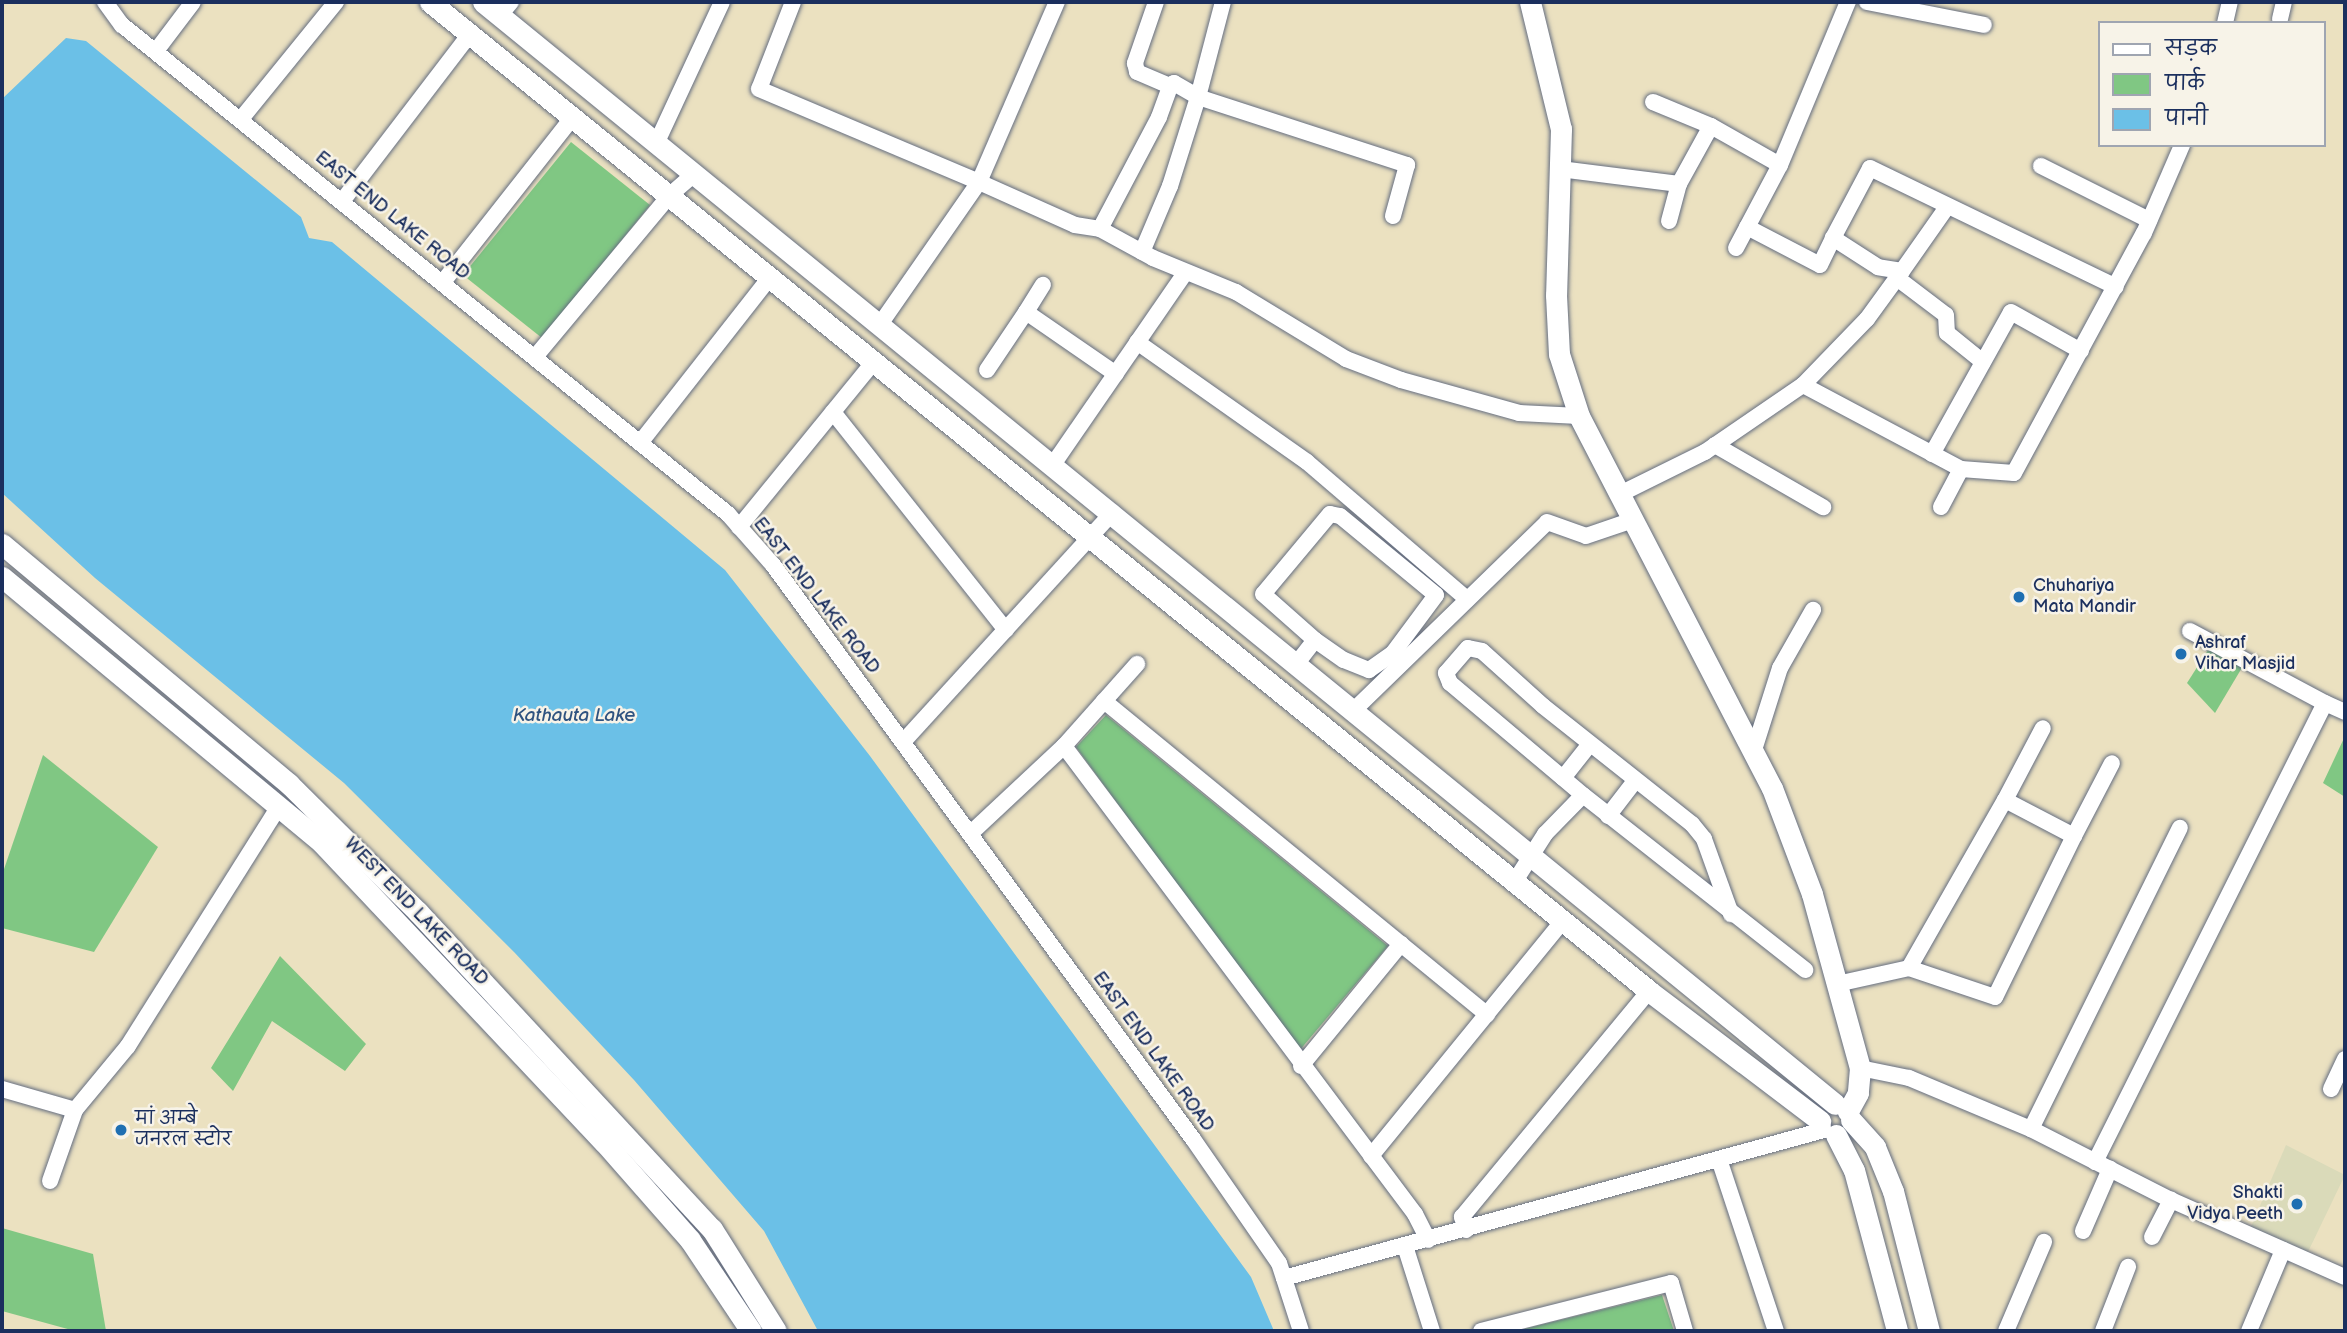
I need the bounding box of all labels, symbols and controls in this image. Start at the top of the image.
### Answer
legend [2098,21,2326,147]
text: सड़क [2165,36,2217,61]
text: पार्क [2165,71,2205,96]
text: पानी [2165,106,2208,131]
street label: EAST END LAKE ROAD [310,147,474,285]
street label: EAST END LAKE ROAD [748,514,884,678]
place label: Chuhariya Mata Mandir [2033,576,2136,618]
marker: Chuhariya Mata Mandir [2011,589,2027,605]
place label: Ashraf Vihar Masjid [2195,633,2295,676]
marker: Ashraf Vihar Masjid [2173,646,2189,662]
water label: Kathauta Lake [513,705,635,727]
street label: WEST END LAKE ROAD [340,833,492,991]
street label: EAST END LAKE ROAD [1088,968,1218,1136]
place label: मां अम्बे जनरल स्टोर [135,1109,232,1152]
marker: मां अम्बे जनरल स्टोर [113,1122,129,1138]
place label: Shakti Vidya Peeth [2187,1183,2283,1226]
marker: Shakti Vidya Peeth [2289,1196,2305,1212]

